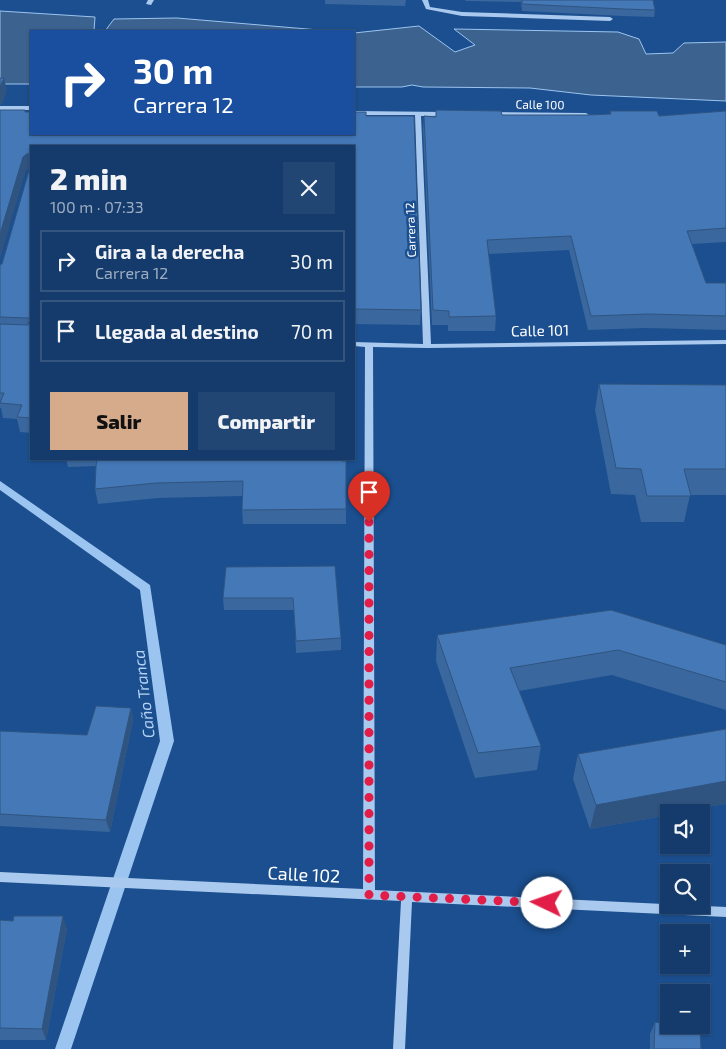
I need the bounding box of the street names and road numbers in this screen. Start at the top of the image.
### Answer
street label: Calle 100 [515,97,565,111]
street label: Carrera 12 [402,202,418,258]
street label: Calle 101 [511,320,569,340]
street label: Calle 102 [267,861,341,887]

